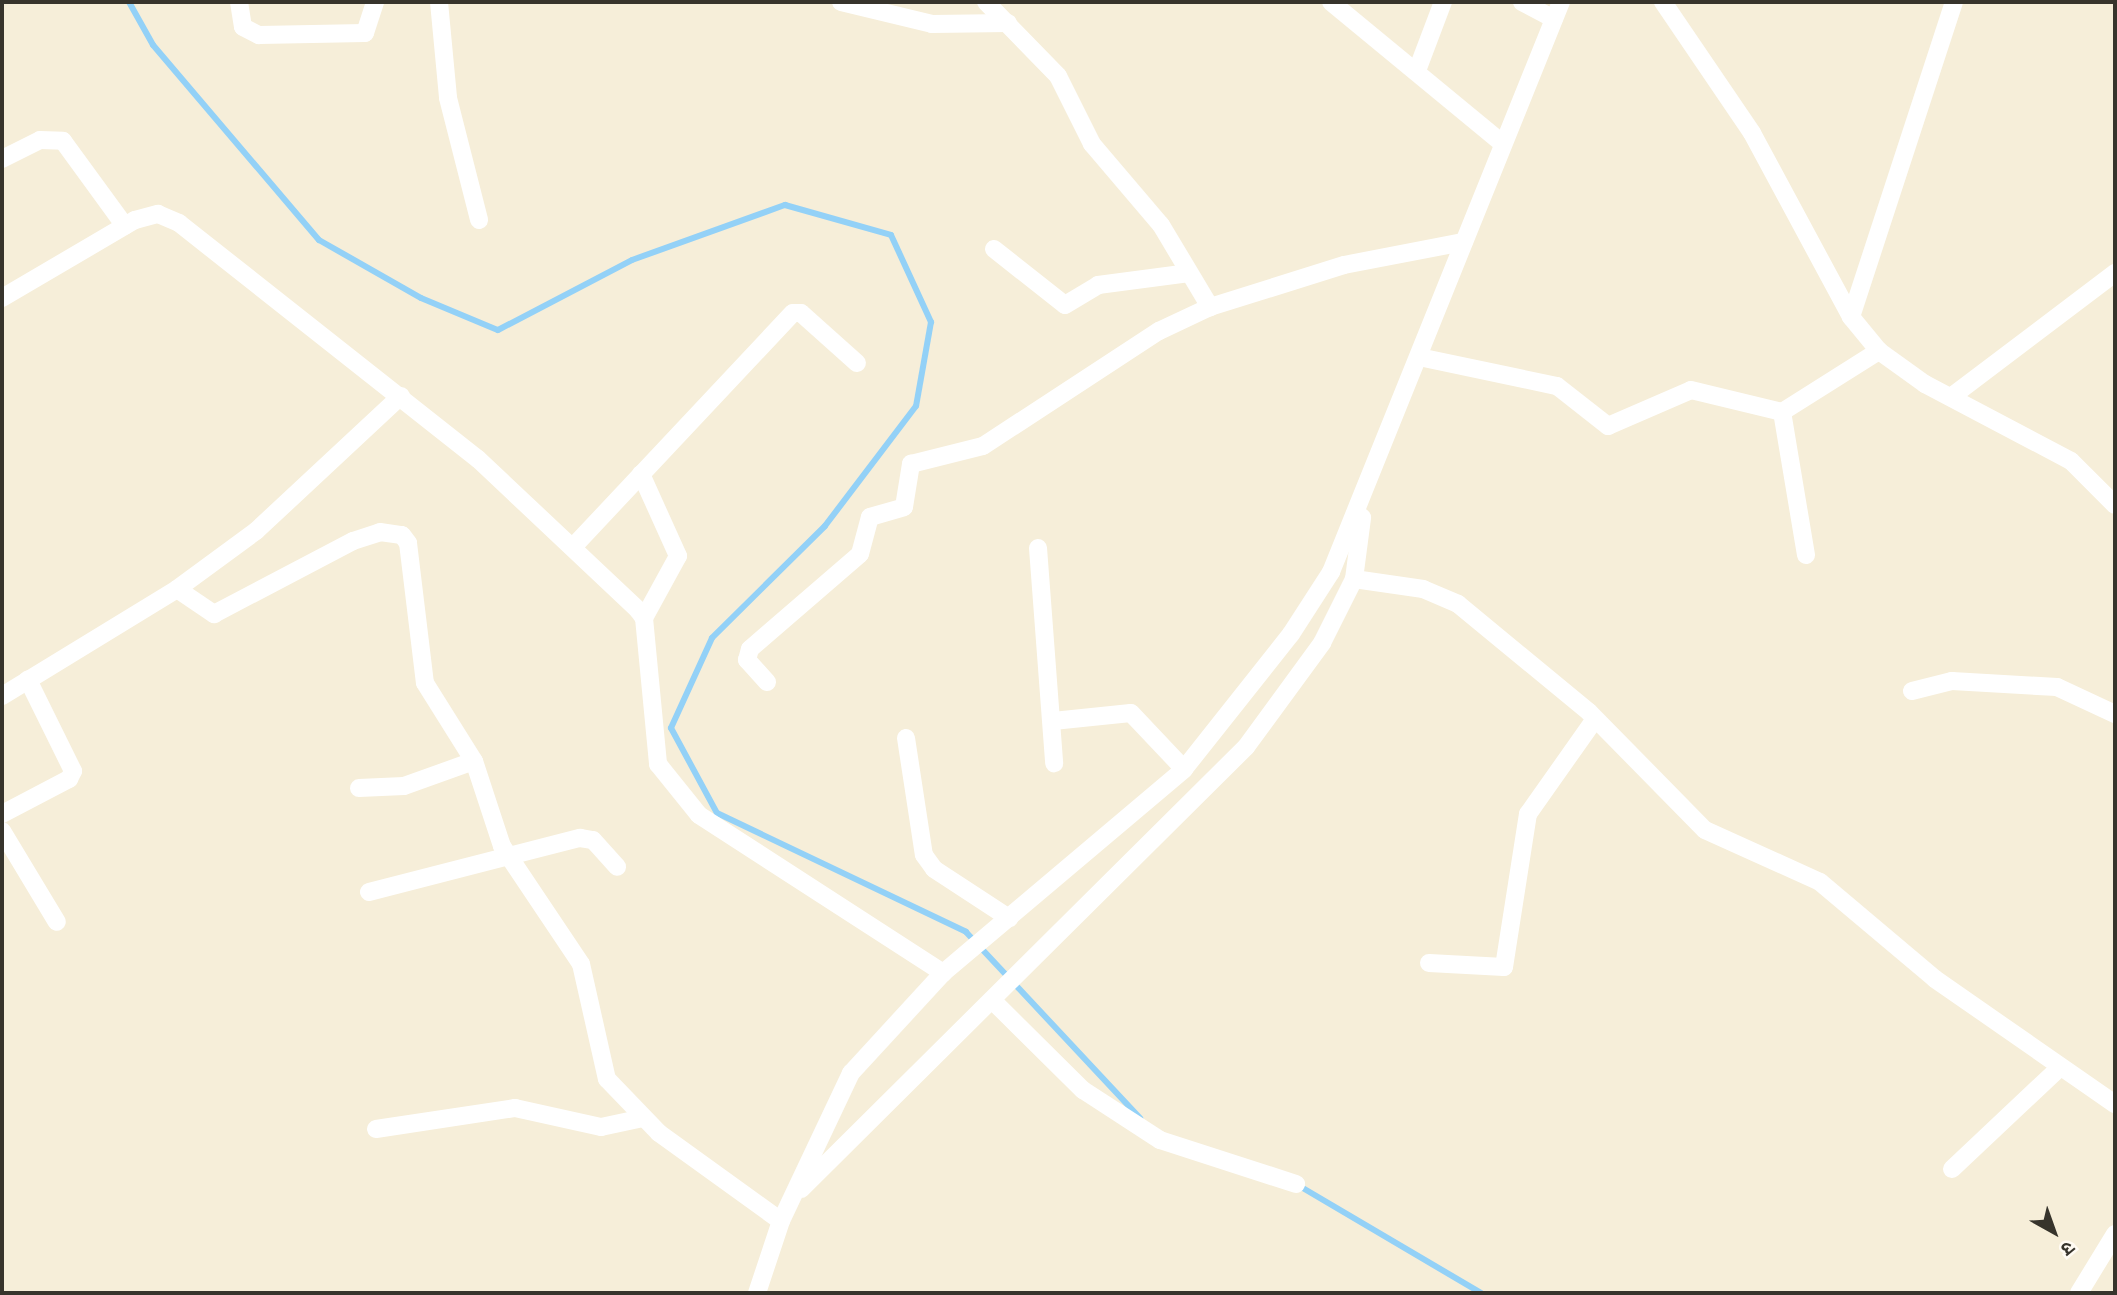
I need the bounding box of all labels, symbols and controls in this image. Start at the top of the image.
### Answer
north arrow [2019,1197,2089,1267]
text: उ [2056,1236,2079,1261]

